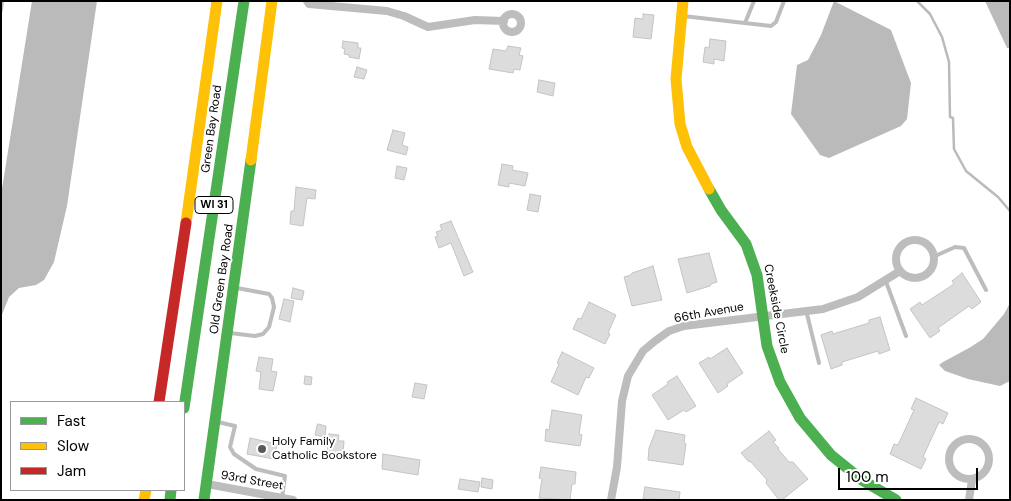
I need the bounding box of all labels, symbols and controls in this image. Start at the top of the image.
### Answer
street label: Green Bay Road [199,84,225,174]
road number: WI 31 [195,196,233,214]
street label: Old Green Bay Road [207,223,237,335]
street label: Creekside Circle [760,263,792,355]
street label: 66th Avenue [673,300,745,326]
legend [10,401,185,491]
text: Fast [57,411,86,431]
place label: Holy Family Catholic Bookstore [272,435,377,463]
text: Slow [57,436,89,456]
marker: Holy Family Catholic Bookstore [256,443,268,455]
scale bar [841,458,981,490]
text: Jam [57,461,86,481]
text: 100 m [846,467,889,487]
street label: 93rd Street [220,468,284,494]

